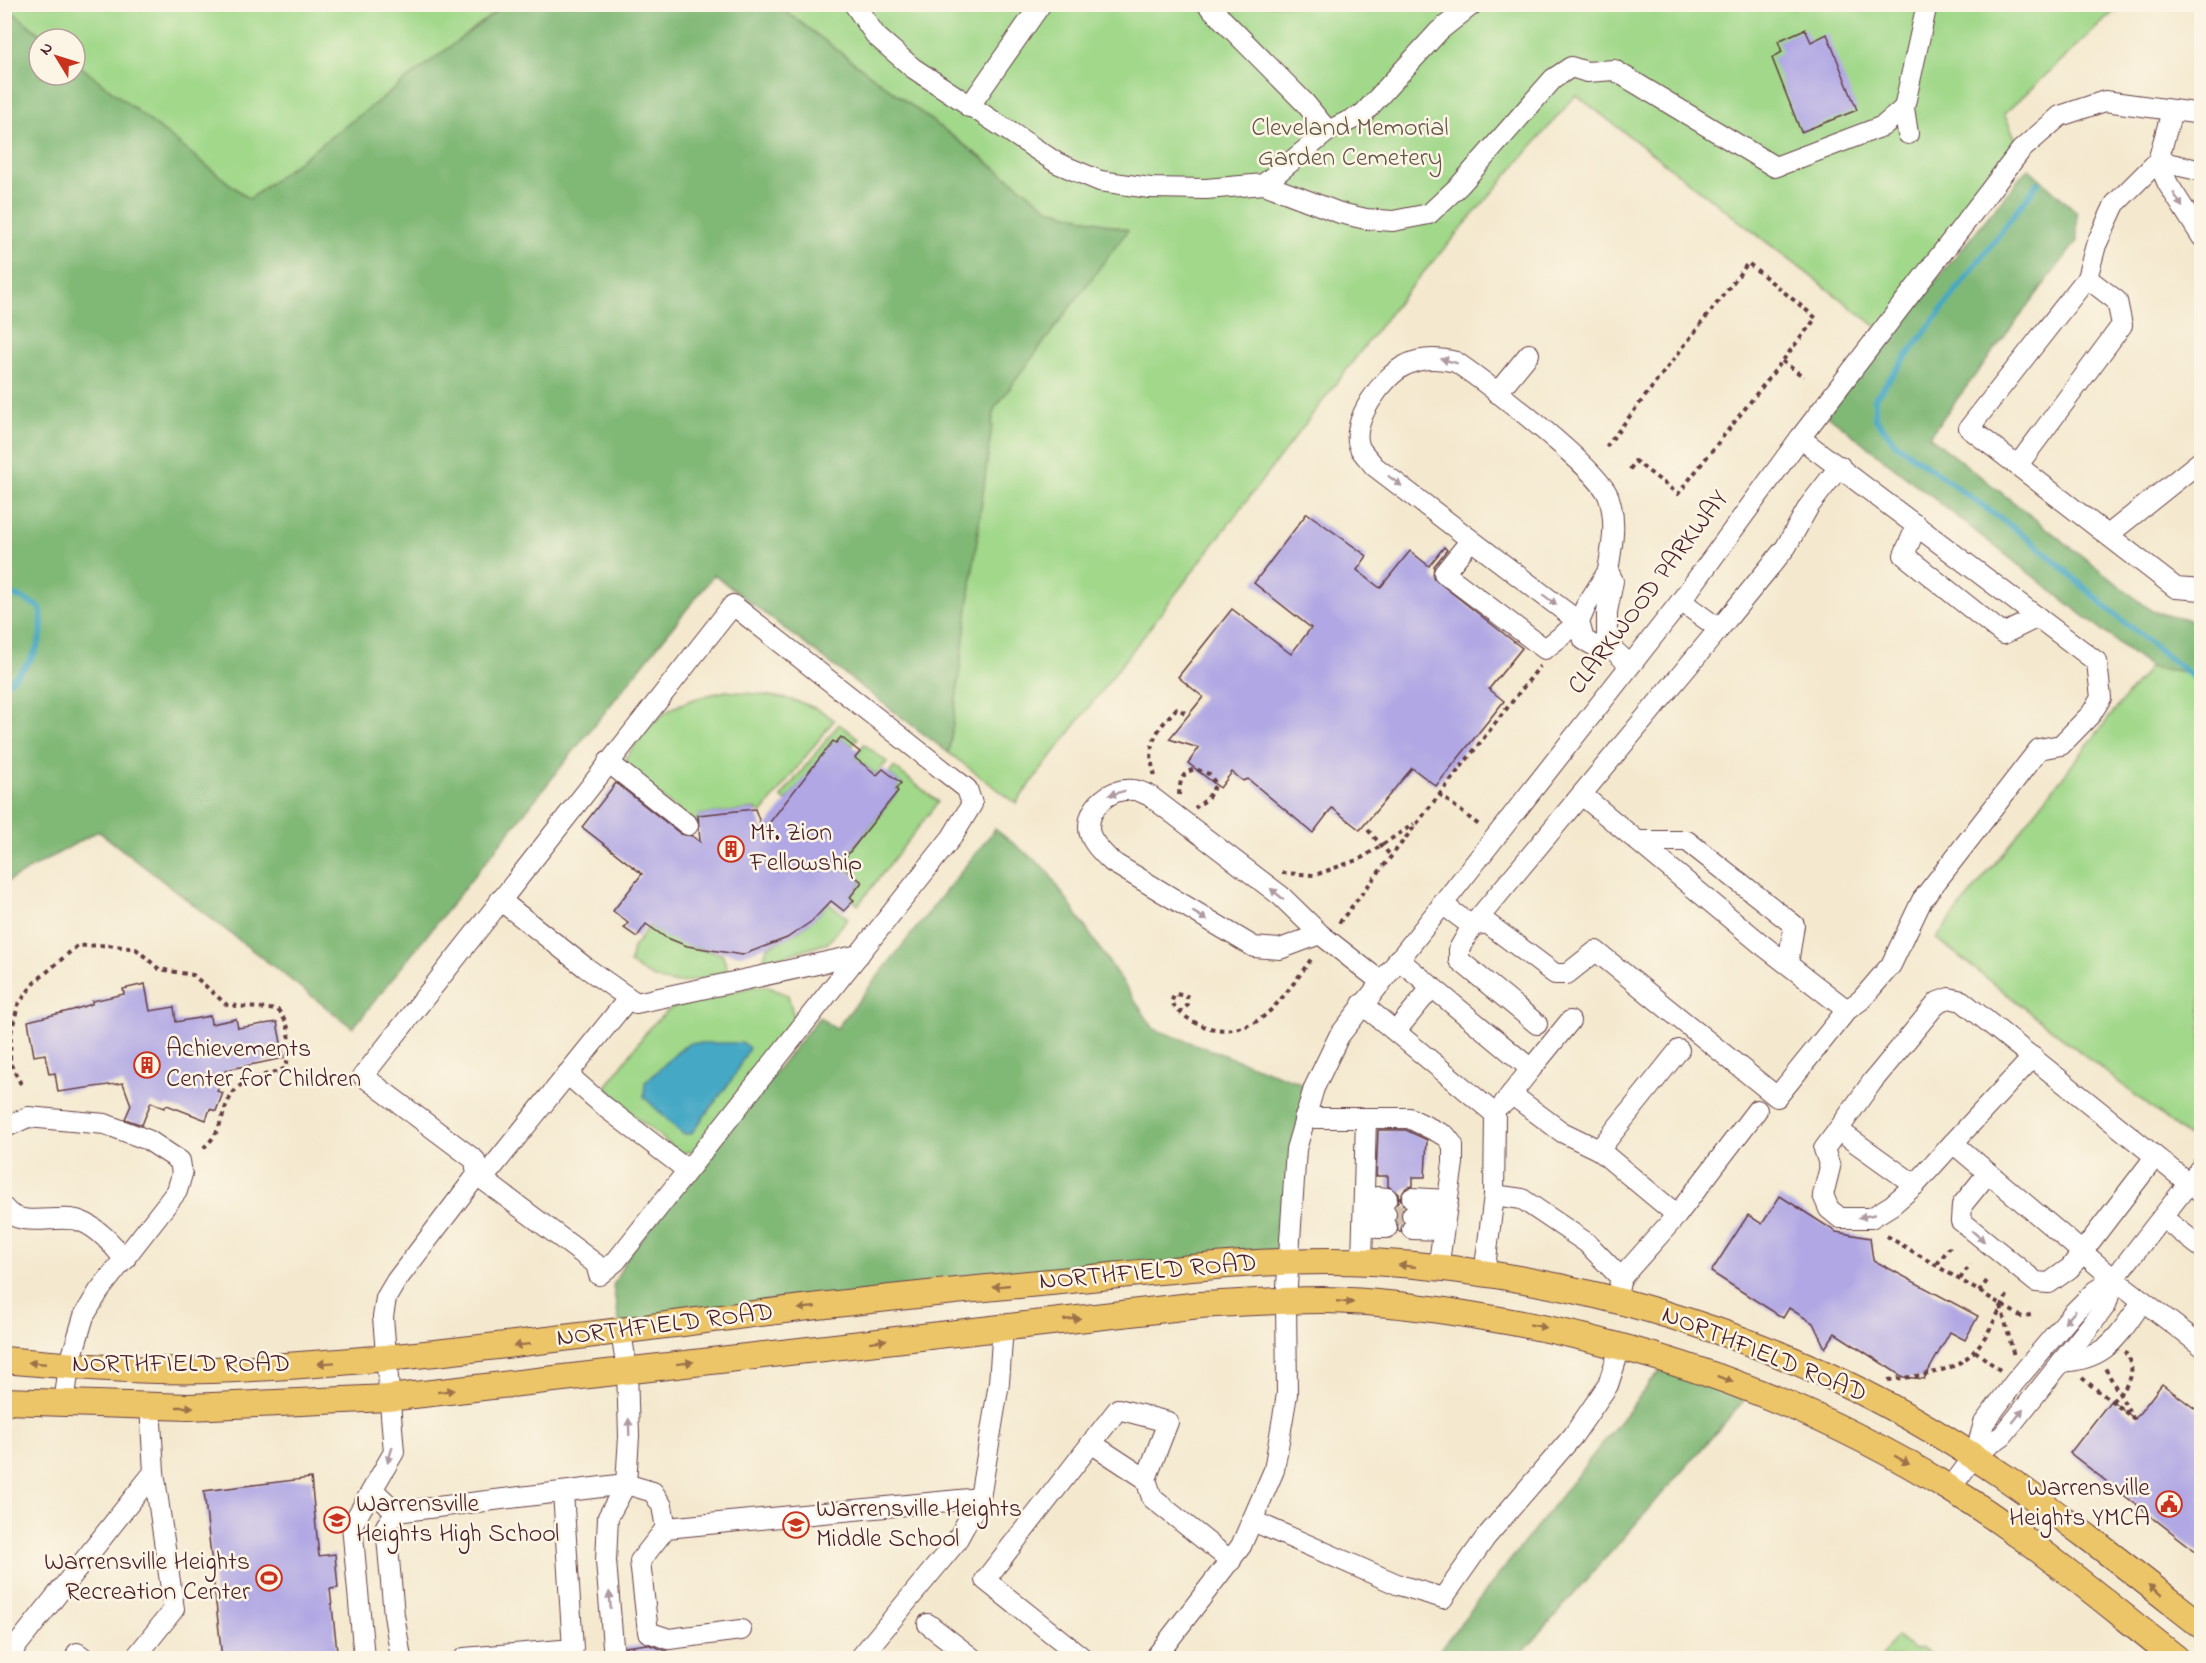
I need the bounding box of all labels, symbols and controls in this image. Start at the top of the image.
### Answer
north arrow [27,27,87,87]
text: N [34,37,60,61]
park label: Cleveland Memorial Garden Cemetery [1251,110,1449,178]
one-way arrow [2172,192,2183,208]
one-way arrow [1440,356,1458,365]
one-way arrow [1387,475,1403,488]
street label: CLARKWOOD PARKWAY [1559,483,1739,703]
one-way arrow [1541,594,1557,606]
one-way arrow [1108,789,1126,798]
place label: Mt. Zion Fellowship [749,815,862,883]
building icon: Mt. Zion Fellowship [716,834,746,864]
one-way arrow [1269,887,1285,900]
one-way arrow [1192,910,1208,921]
place label: Achievements Center for Children [166,1031,361,1099]
building icon: Achievements Center for Children [132,1050,162,1080]
one-way arrow [1857,1212,1876,1221]
one-way arrow [1970,1229,1985,1242]
street label: NORTHFIELD ROAD [1038,1245,1258,1301]
one-way arrow [1397,1261,1416,1271]
one-way arrow [991,1282,1010,1291]
street label: NORTHFIELD ROAD [554,1294,776,1358]
one-way arrow [1335,1297,1354,1307]
street label: NORTHFIELD ROAD [1656,1297,1872,1413]
one-way arrow [797,1303,816,1313]
one-way arrow [2064,1309,2077,1324]
one-way arrow [1063,1314,1082,1324]
one-way arrow [1529,1322,1548,1331]
one-way arrow [869,1336,888,1346]
one-way arrow [512,1340,531,1350]
street label: NORTHFIELD ROAD [72,1346,290,1384]
one-way arrow [27,1358,46,1368]
one-way arrow [317,1358,336,1367]
one-way arrow [675,1359,694,1368]
one-way arrow [1717,1374,1735,1384]
one-way arrow [436,1386,455,1396]
one-way arrow [176,1402,195,1411]
one-way arrow [2011,1409,2024,1424]
one-way arrow [624,1418,634,1437]
one-way arrow [385,1446,395,1464]
one-way arrow [1894,1455,1911,1465]
place label: Warrensville Heights YMCA [2009,1470,2150,1538]
place label: Warrensville Heights High School [356,1486,559,1554]
public building icon: Warrensville Heights YMCA [2154,1489,2184,1519]
place label: Warrensville Heights Middle School [816,1491,1022,1559]
school or university icon: Warrensville Heights High School [322,1505,352,1535]
school or university icon: Warrensville Heights Middle School [781,1510,811,1540]
place label: Warrensville Heights Recreation Center [44,1544,251,1612]
sports icon: Warrensville Heights Recreation Center [254,1563,284,1593]
one-way arrow [2148,1584,2163,1596]
one-way arrow [605,1591,615,1610]

